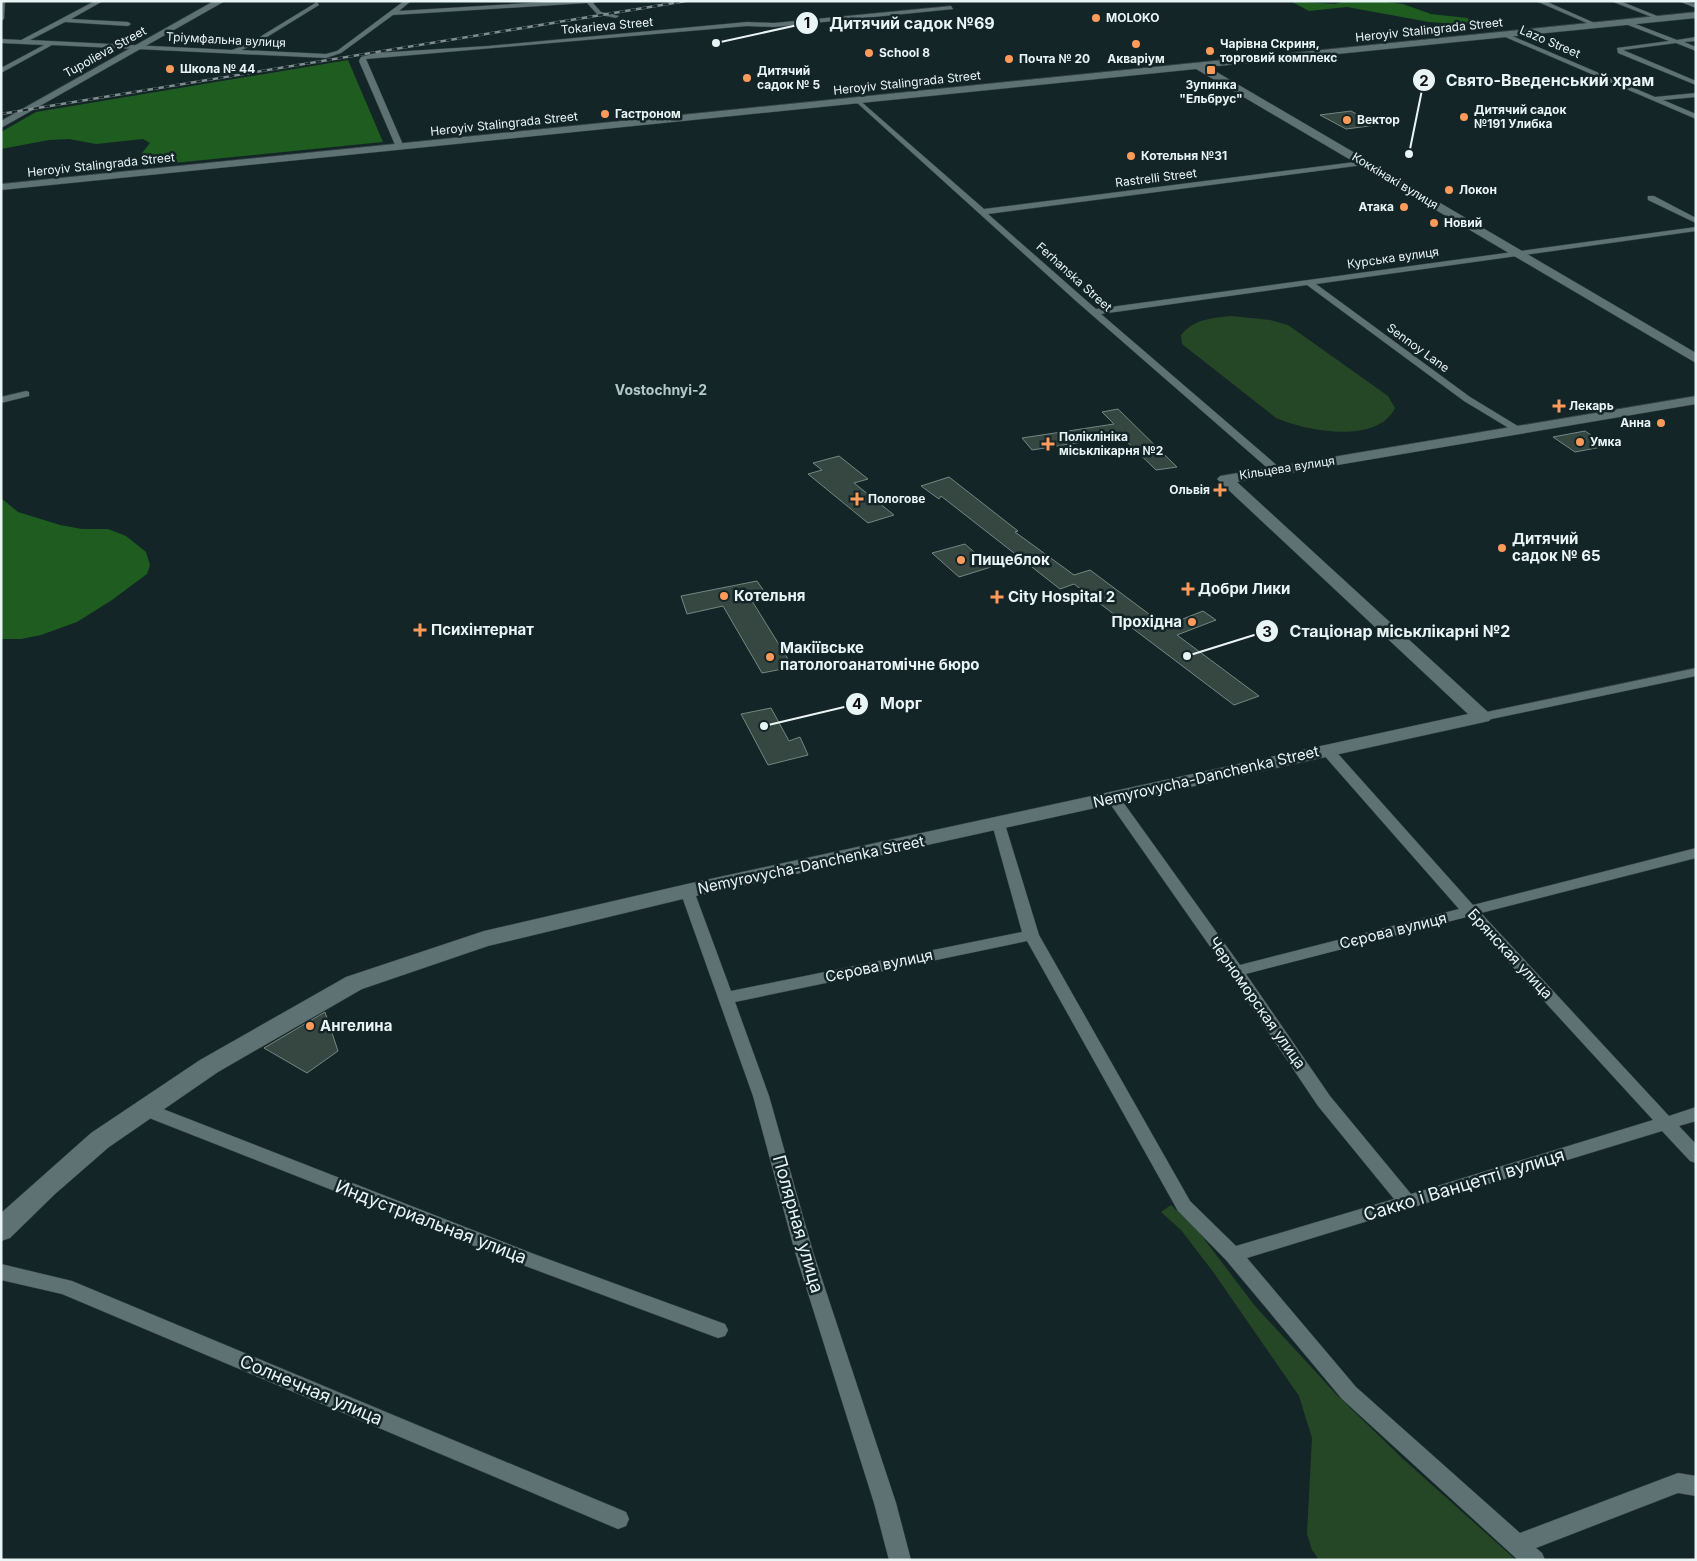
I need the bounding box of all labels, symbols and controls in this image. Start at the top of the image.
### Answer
callout: Дитячий садок №69 [795,8,1005,39]
place label: MOLOKO [1106,10,1160,25]
marker: MOLOKO [1090,12,1102,24]
text: 1 [804,13,810,32]
text: Дитячий садок №69 [829,13,995,33]
street label: Tokarieva Street [560,14,654,37]
street label: Heroyiv Stalingrada Street [1354,14,1504,45]
street label: Lazo Street [1518,22,1583,61]
street label: Tupolieva Street [61,23,149,80]
street label: Тріумфальна вулиця [166,29,286,50]
place label: Чарівна Скриня, торговий комплекс [1220,36,1337,65]
marker: Акваріум [1130,38,1142,50]
place label: School 8 [879,45,930,60]
marker: Чарівна Скриня, торговий комплекс [1204,45,1216,57]
marker: School 8 [863,47,875,59]
place label: Почта № 20 [1019,51,1090,66]
place label: Акваріум [1107,51,1165,66]
marker: Почта № 20 [1003,53,1015,65]
place label: Школа № 44 [180,61,255,76]
marker: Школа № 44 [164,63,176,75]
place label: Дитячий садок № 5 [757,63,820,92]
marker: Зупинка "Ельбрус" [1205,64,1217,76]
callout: Свято-Введенський храм [1411,65,1665,96]
street label: Heroyiv Stalingrada Street [832,67,982,98]
text: Свято-Введенський храм [1446,70,1654,90]
text: 2 [1419,71,1429,90]
marker: Дитячий садок № 5 [741,72,753,84]
place label: Зупинка "Ельбрус" [1179,77,1243,106]
place label: Дитячий садок №191 Улибка [1474,102,1566,131]
place label: Гастроном [615,106,681,121]
street label: Heroyiv Stalingrada Street [429,108,579,139]
marker: Гастроном [599,108,611,120]
marker: Дитячий садок №191 Улибка [1458,111,1470,123]
place label: Вектор [1357,112,1400,127]
marker: Вектор [1341,114,1353,126]
place label: Котельня №31 [1141,148,1227,163]
street label: Heroyiv Stalingrada Street [26,149,176,180]
street label: Коккінакі вулиця [1349,149,1441,212]
marker: Котельня №31 [1125,150,1137,162]
street label: Rastrelli Street [1114,165,1198,190]
place label: Локон [1459,182,1497,197]
marker: Локон [1443,184,1455,196]
place label: Атака [1358,199,1394,214]
marker: Атака [1398,201,1410,213]
place label: Новий [1444,215,1482,230]
marker: Новий [1428,217,1440,229]
street label: Ferhanska Street [1034,239,1115,314]
street label: Курська вулиця [1346,244,1440,271]
street label: Sennoy Lane [1384,320,1452,375]
district label: Vostochnyi-2 [615,381,707,398]
place label: Лекарь [1569,398,1614,413]
marker: Лекарь [1553,400,1565,412]
place label: Анна [1620,415,1651,430]
marker: Анна [1655,417,1667,429]
place label: Поліклініка міськлікарня №2 [1059,429,1163,458]
place label: Умка [1590,434,1622,449]
marker: Умка [1574,436,1586,448]
marker: Поліклініка міськлікарня №2 [1041,437,1055,451]
street label: Кільцева вулиця [1238,453,1336,482]
place label: Ольвія [1169,482,1210,497]
marker: Ольвія [1214,484,1226,496]
place label: Пологове [868,491,926,506]
marker: Пологове [850,492,864,506]
place label: Дитячий садок № 65 [1512,529,1601,565]
marker: Дитячий садок № 65 [1496,542,1508,554]
place label: Пищеблок [971,550,1050,569]
marker: Пищеблок [955,554,967,566]
place label: Добри Лики [1198,579,1290,598]
marker: Добри Лики [1182,583,1194,595]
place label: Котельня [734,586,806,605]
place label: City Hospital 2 [1008,587,1115,606]
marker: Котельня [718,590,730,602]
marker: City Hospital 2 [990,590,1004,604]
place label: Прохідна [1112,612,1182,631]
marker: Прохідна [1186,616,1198,628]
callout: Стаціонар міськлікарні №2 [1254,616,1520,647]
place label: Психінтернат [431,620,534,639]
text: Стаціонар міськлікарні №2 [1290,621,1510,641]
text: 3 [1262,622,1272,641]
marker: Психінтернат [413,623,427,637]
place label: Макіївське патологоанатомічне бюро [780,638,980,674]
marker: Макіївське патологоанатомічне бюро [764,651,776,663]
callout: Морг [845,688,932,719]
text: Морг [880,693,922,713]
text: 4 [852,694,862,713]
street label: Nemyrovycha-Danchenka Street [1091,741,1321,812]
street label: Nemyrovycha-Danchenka Street [696,831,926,898]
street label: Брянская улица [1464,905,1557,1003]
street label: Сєрова вулиця [1337,908,1448,953]
street label: Черноморская улица [1205,933,1310,1072]
street label: Сєрова вулиця [823,945,935,986]
place label: Ангелина [320,1016,392,1035]
marker: Ангелина [304,1020,316,1032]
street label: Сакко і Ванцетті вулиця [1361,1144,1567,1225]
street label: Полярная улица [769,1152,828,1295]
street label: Индустриальная улица [332,1175,530,1268]
street label: Солнечная улица [237,1350,386,1429]

